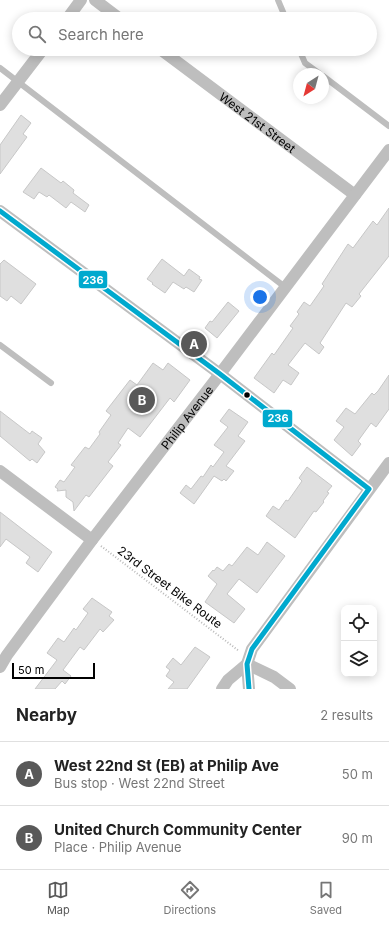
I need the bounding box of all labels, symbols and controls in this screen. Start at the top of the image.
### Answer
search box [12,12,377,56]
icon: search [26,23,48,45]
text: Search here [58,25,144,44]
north arrow [293,68,329,104]
street label: West 21st Street [216,89,299,156]
line badge: 236 [78,270,108,289]
text: 236 [82,273,104,287]
your location [250,287,270,307]
pin: A [181,329,207,359]
street label: Philip Avenue [157,382,216,452]
pin: B [129,385,155,415]
unlabelled marker [242,390,252,400]
line badge: 236 [262,409,293,428]
text: 236 [267,411,289,425]
street label: 23rd Street Bike Route [115,543,225,631]
map controls [341,605,377,677]
button: locate [341,605,377,641]
button: layers [341,641,377,677]
scale bar [12,661,95,680]
text: 50 m [18,663,44,677]
text: Nearby [16,705,77,725]
text: 2 results [320,707,373,723]
text: West 22nd St (EB) at Philip Ave [54,756,279,775]
text: A [24,766,34,782]
text: 50 m [342,766,373,782]
text: Bus stop · West 22nd Street [54,775,225,791]
text: United Church Community Center [54,820,302,839]
text: B [25,830,33,846]
text: 90 m [342,830,373,846]
text: Place · Philip Avenue [54,839,182,855]
tab: Map [47,879,70,917]
tab: Directions [164,879,216,917]
tab: Saved [310,879,342,917]

